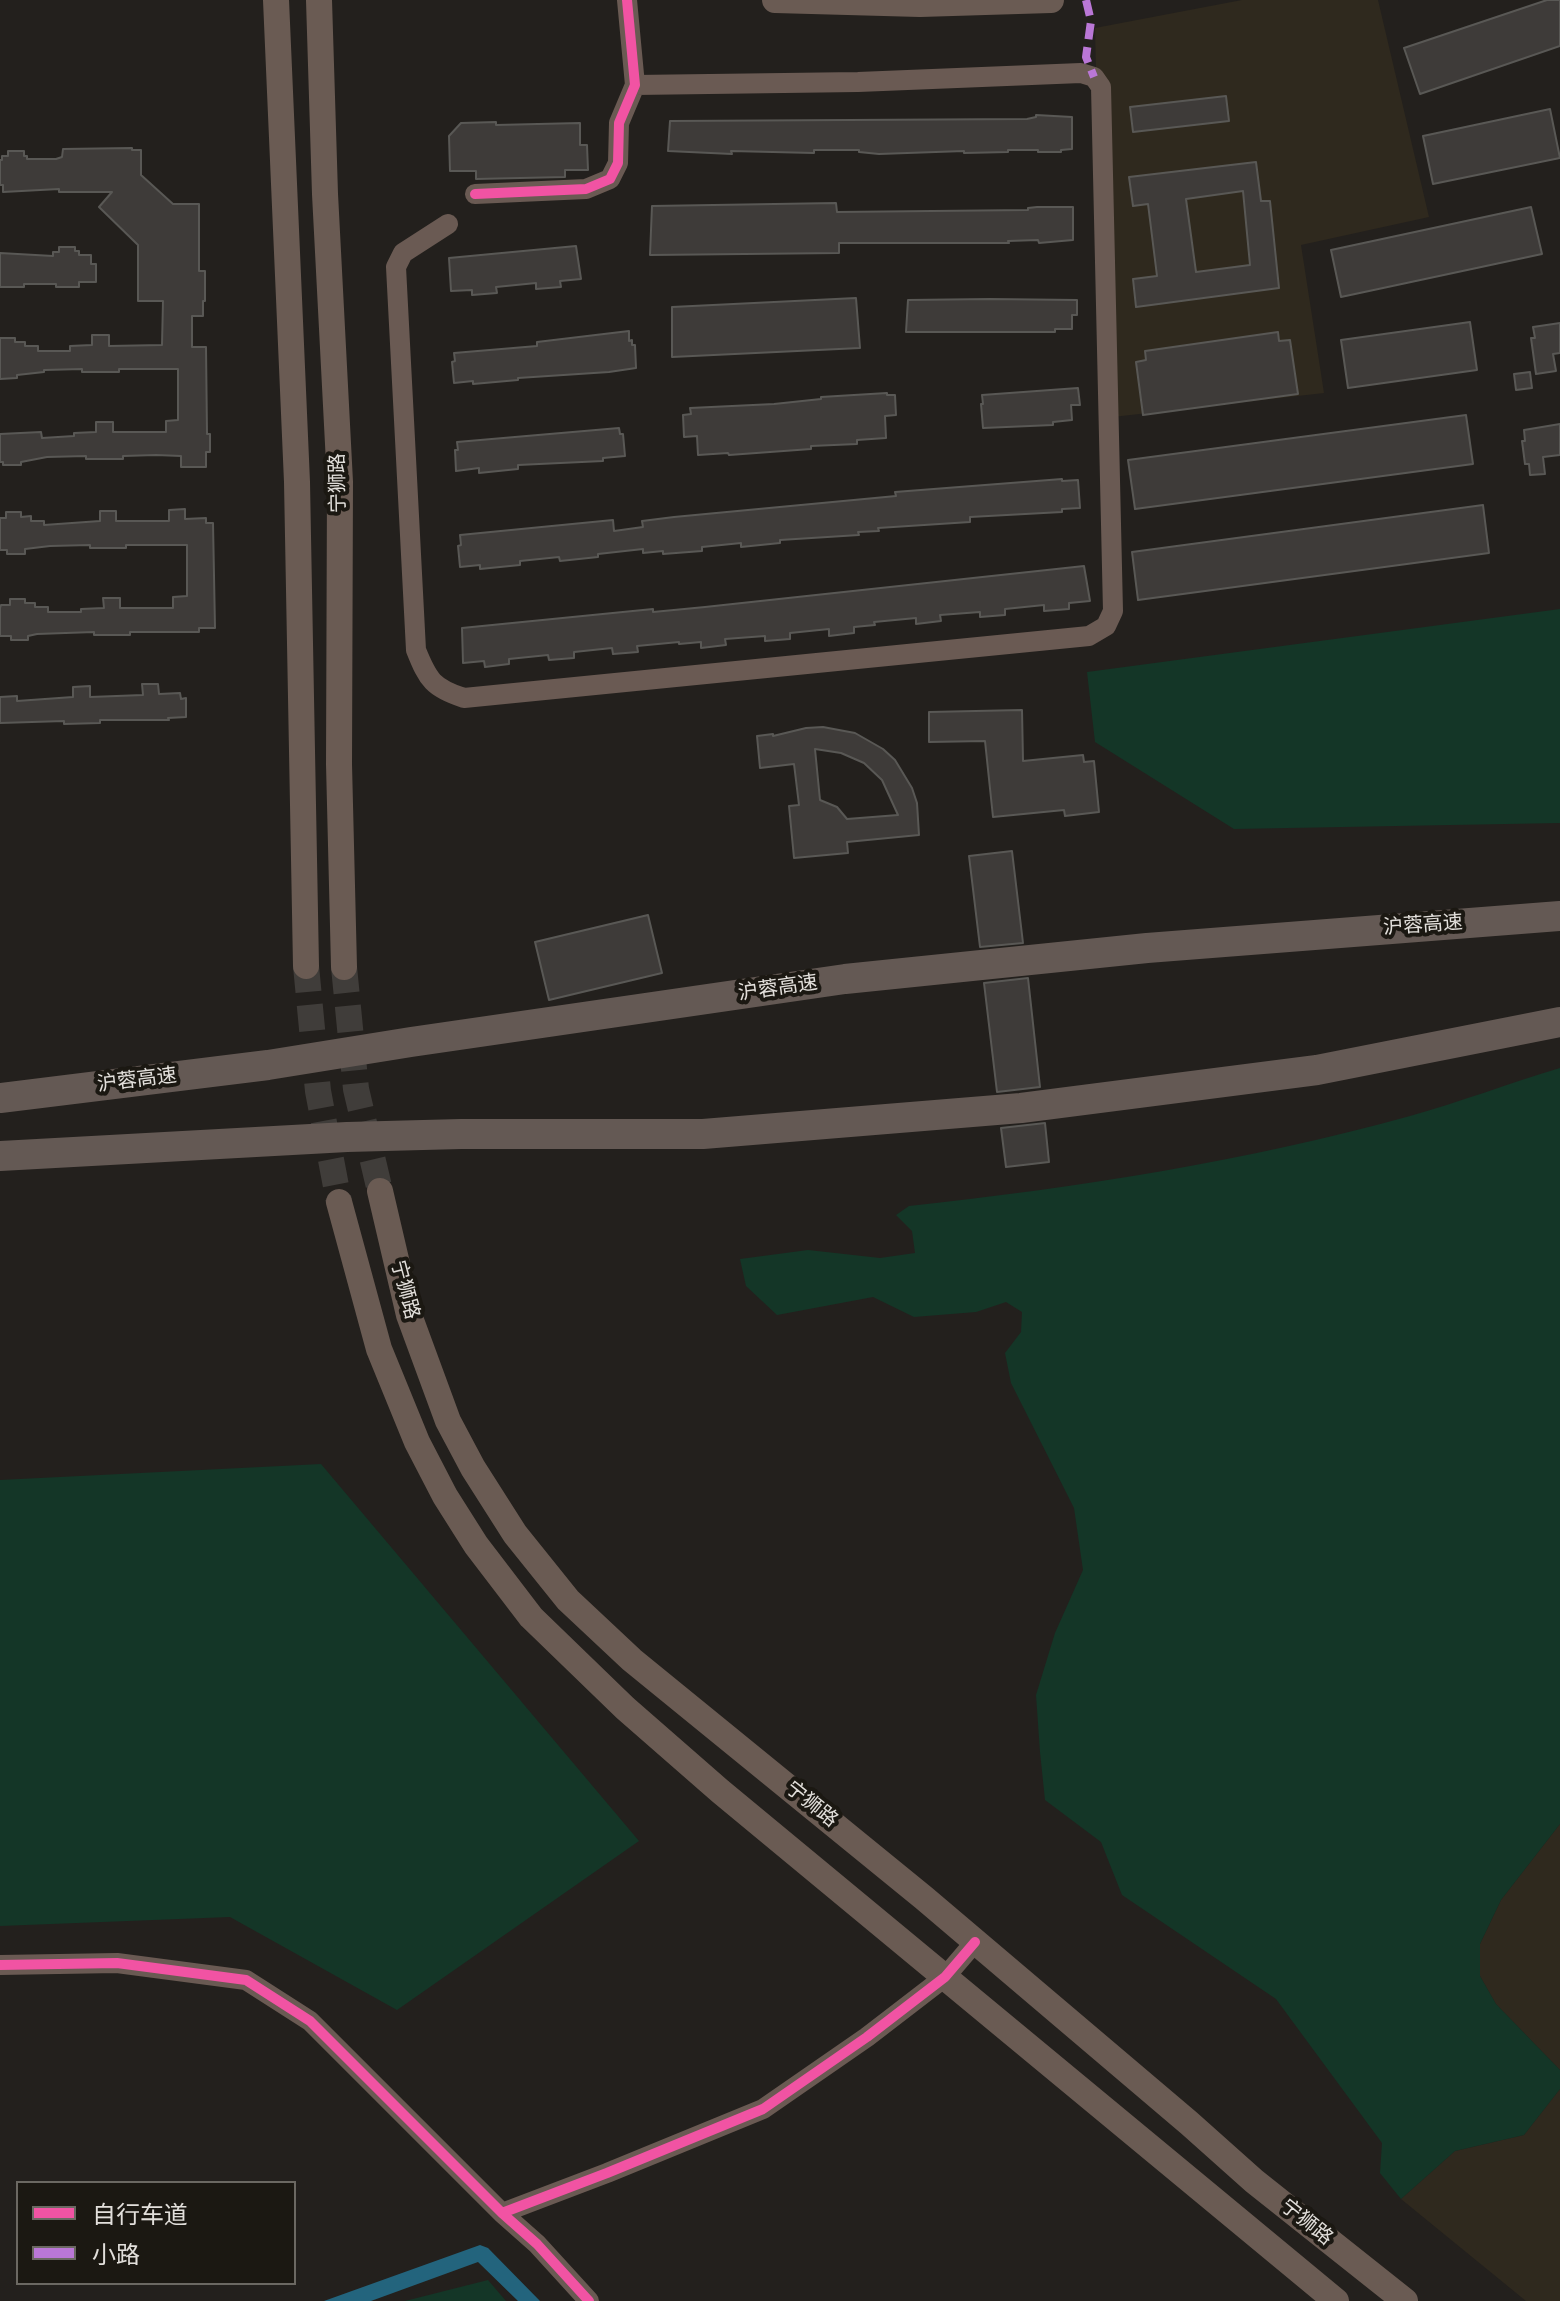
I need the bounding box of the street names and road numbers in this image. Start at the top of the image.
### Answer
street label: 宁狮路 [326,453,352,513]
street label: 沪蓉高速 [1382,911,1464,941]
street label: 沪蓉高速 [737,972,819,1006]
street label: 沪蓉高速 [96,1064,178,1098]
street label: 宁狮路 [385,1258,423,1322]
street label: 宁狮路 [780,1777,842,1833]
street label: 宁狮路 [1275,2195,1337,2251]

